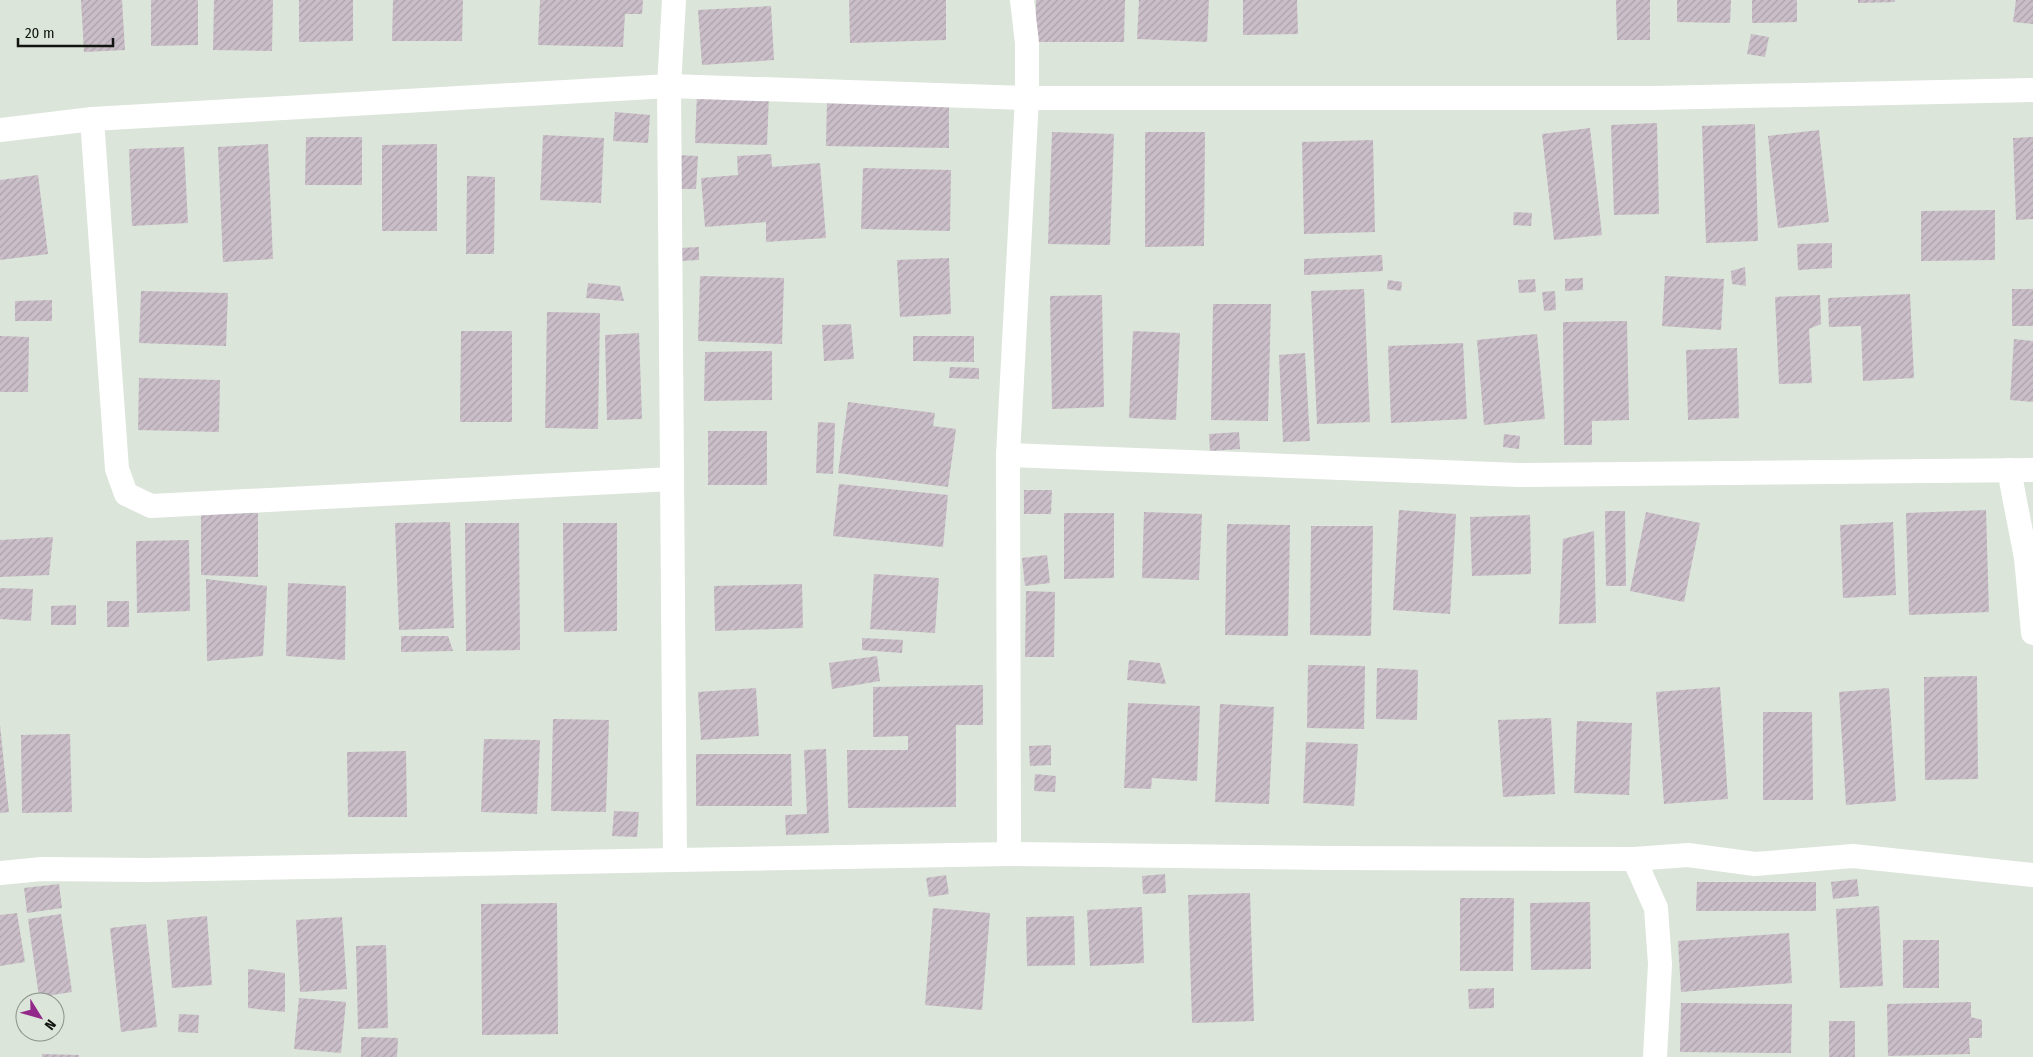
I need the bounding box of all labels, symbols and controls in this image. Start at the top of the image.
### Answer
scale bar [18,15,112,47]
text: 20 m [25,24,55,42]
north arrow [15,992,65,1042]
text: N [41,1016,59,1033]

